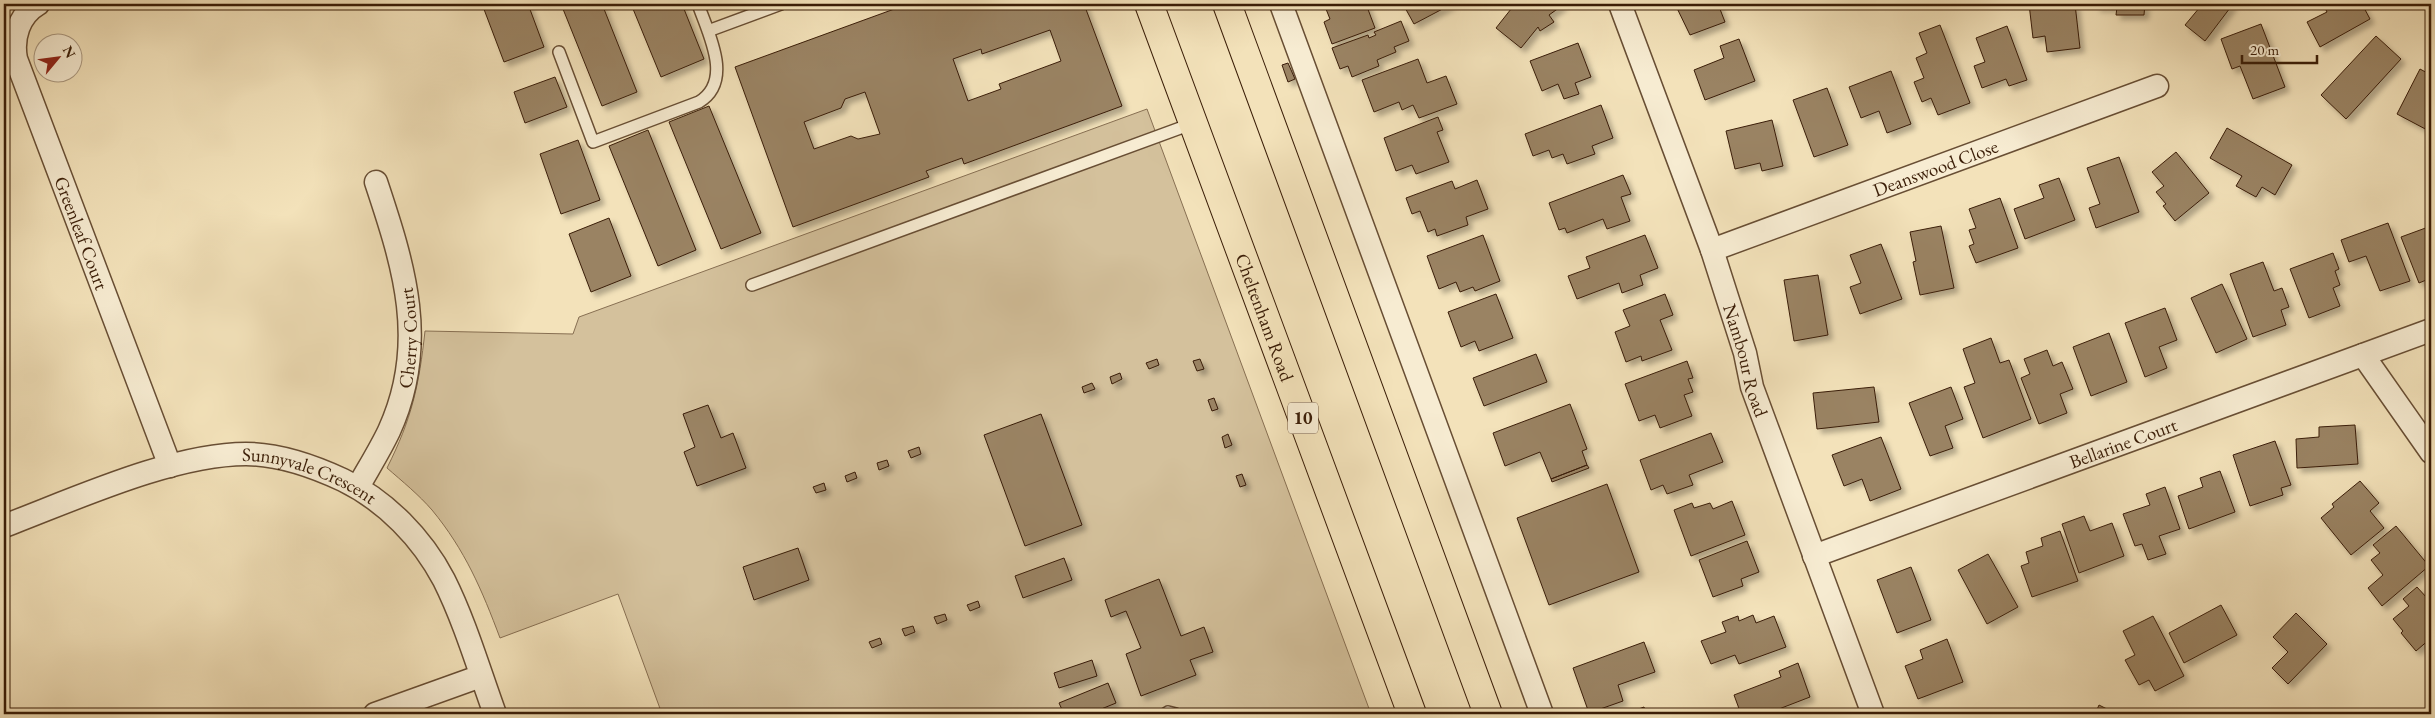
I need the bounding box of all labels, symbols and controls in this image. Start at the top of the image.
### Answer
north arrow [32,32,82,82]
scale bar [2242,32,2318,64]
text: 20 m [2250,40,2279,59]
text: N [59,42,80,62]
street label: Deanswood Close [1870,134,2001,203]
street label: Greenleaf Court [48,173,114,293]
street label: Cheltenham Road [1229,250,1300,385]
street label: Cherry Court [392,286,423,391]
street label: Nambour Road [1717,301,1774,421]
road number: 10 [1288,402,1318,433]
street label: Bellarine Court [2066,412,2180,474]
street label: Sunnyvale Crescent [242,442,382,510]

